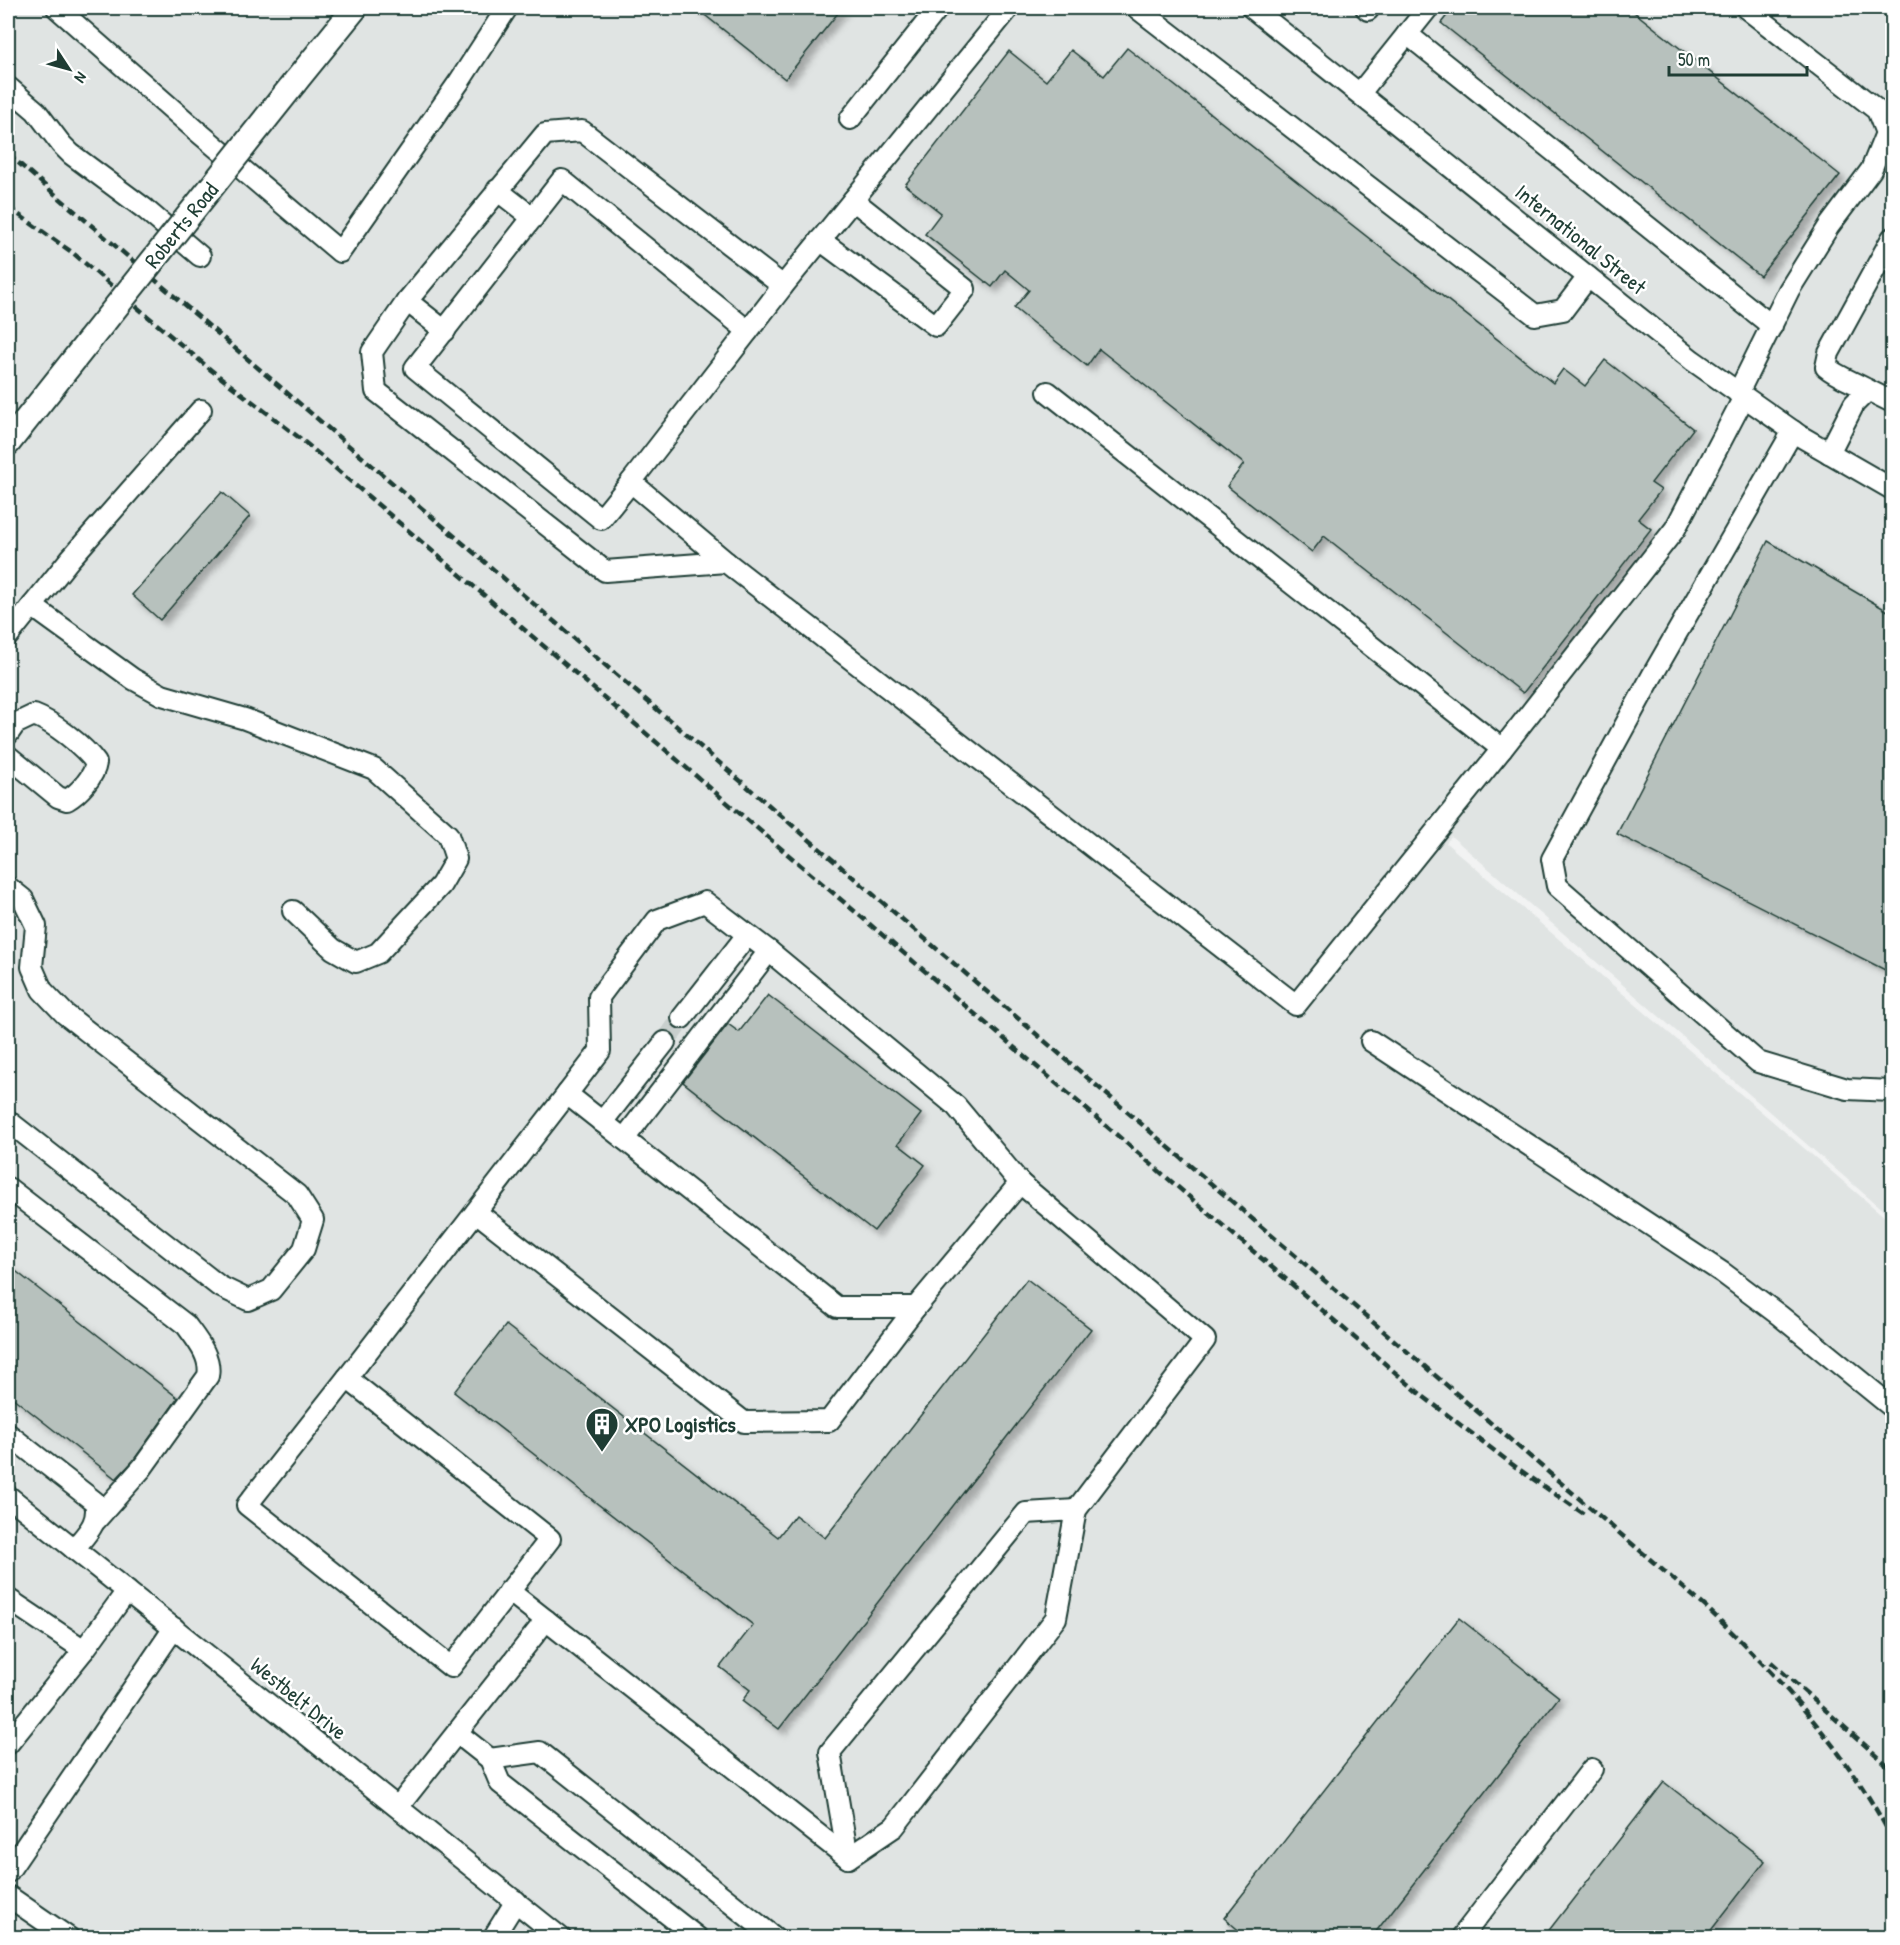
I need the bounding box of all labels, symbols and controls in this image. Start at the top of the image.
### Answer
north arrow [39,39,99,99]
scale bar [1669,39,1807,77]
text: 50 m [1678,47,1710,72]
text: N [69,68,93,88]
street label: Roberts Road [137,175,225,274]
street label: International Street [1509,177,1653,301]
building icon: XPO Logistics [584,1406,620,1453]
place label: XPO Logistics [625,1409,736,1440]
street label: Westbelt Drive [244,1650,354,1746]

